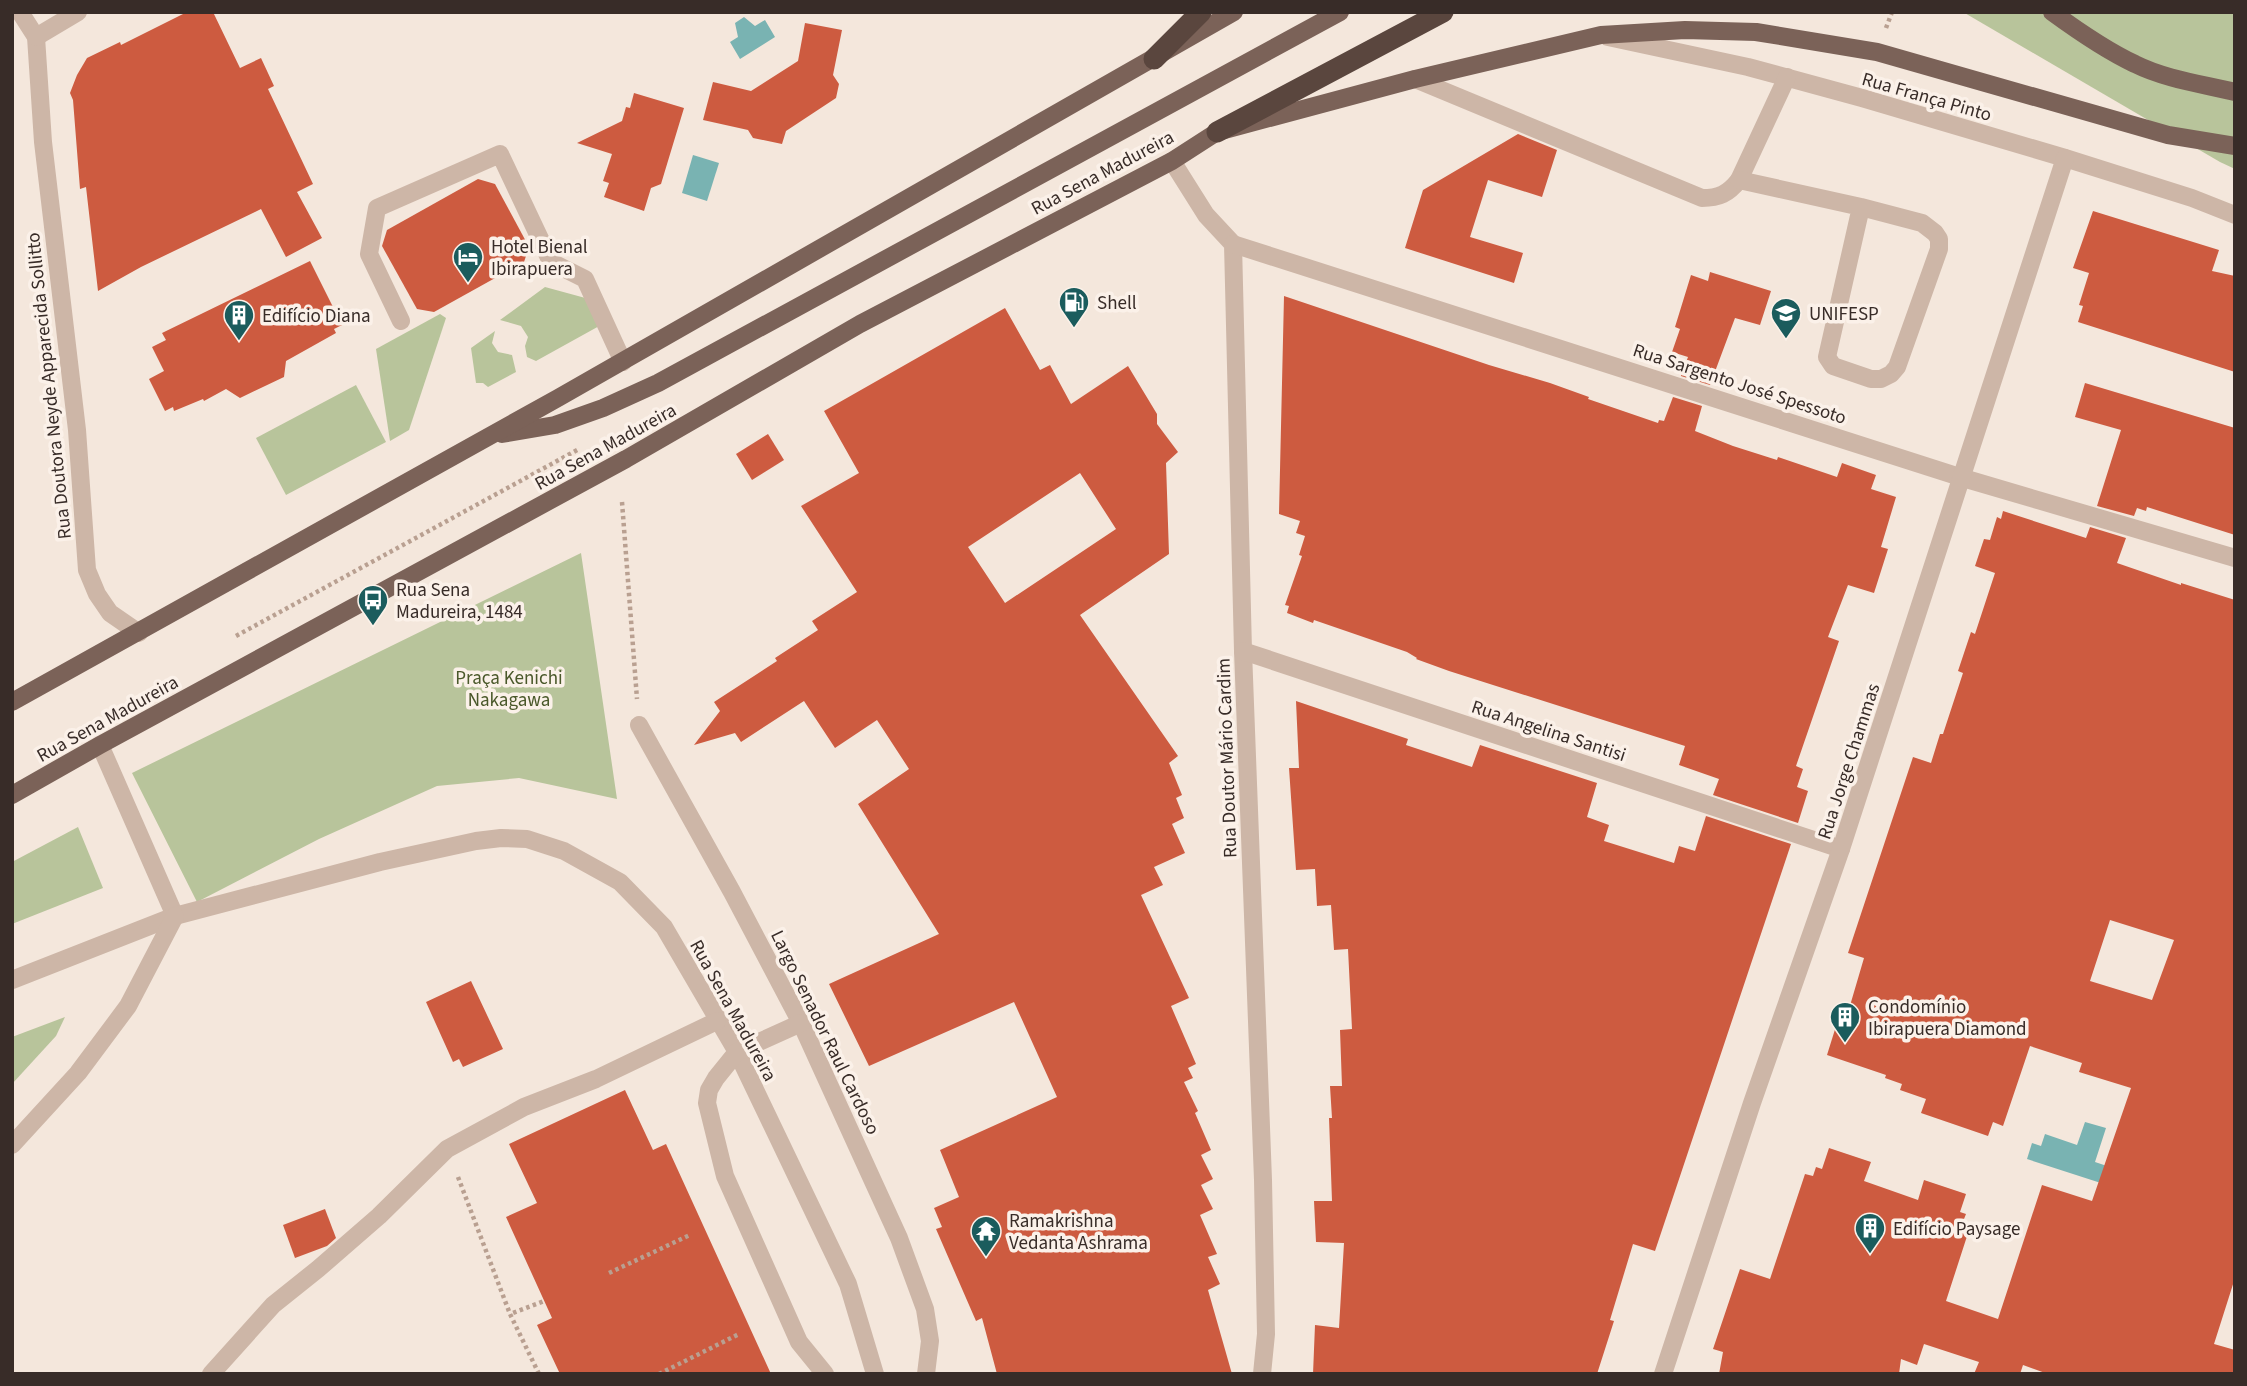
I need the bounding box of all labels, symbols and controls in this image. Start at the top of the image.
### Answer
street label: Rua França Pinto [1859,66,1995,129]
street label: Rua Sena Madureira [1026,124,1179,222]
street label: Rua Doutora Neyde Apparecida Sollitto [20,231,79,541]
place label: Hotel Bienal Ibirapuera [491,234,588,283]
hotel icon: Hotel Bienal Ibirapuera [451,240,485,284]
fuel station icon: Shell [1057,285,1091,329]
place label: Shell [1097,290,1137,317]
school or university icon: UNIFESP [1769,296,1803,340]
building icon: Edifício Diana [222,298,256,342]
place label: UNIFESP [1809,301,1879,328]
place label: Edifício Diana [262,303,371,330]
street label: Rua Sargento José Spessoto [1629,337,1850,432]
street label: Rua Sena Madureira [530,397,682,498]
place label: Rua Sena Madureira, 1484 [396,577,523,626]
bus stop icon: Rua Sena Madureira, 1484 [356,583,390,627]
street label: Rua Doutor Mário Cardim [1211,657,1244,858]
park label: Praça Kenichi Nakagawa [455,665,563,714]
street label: Rua Sena Madureira [32,669,184,770]
street label: Rua Jorge Chammas [1811,680,1887,843]
street label: Rua Angelina Santisi [1468,694,1629,769]
street label: Largo Senador Raul Cardoso [763,926,886,1140]
street label: Rua Sena Madureira [682,935,783,1087]
place label: Condomínio Ibirapuera Diamond [1868,994,2027,1043]
building icon: Condomínio Ibirapuera Diamond [1828,1000,1862,1044]
place label: Ramakrishna Vedanta Ashrama [1009,1208,1148,1257]
building icon: Edifício Paysage [1853,1211,1887,1255]
temple icon: Ramakrishna Vedanta Ashrama [969,1214,1003,1258]
place label: Edifício Paysage [1893,1216,2020,1243]

